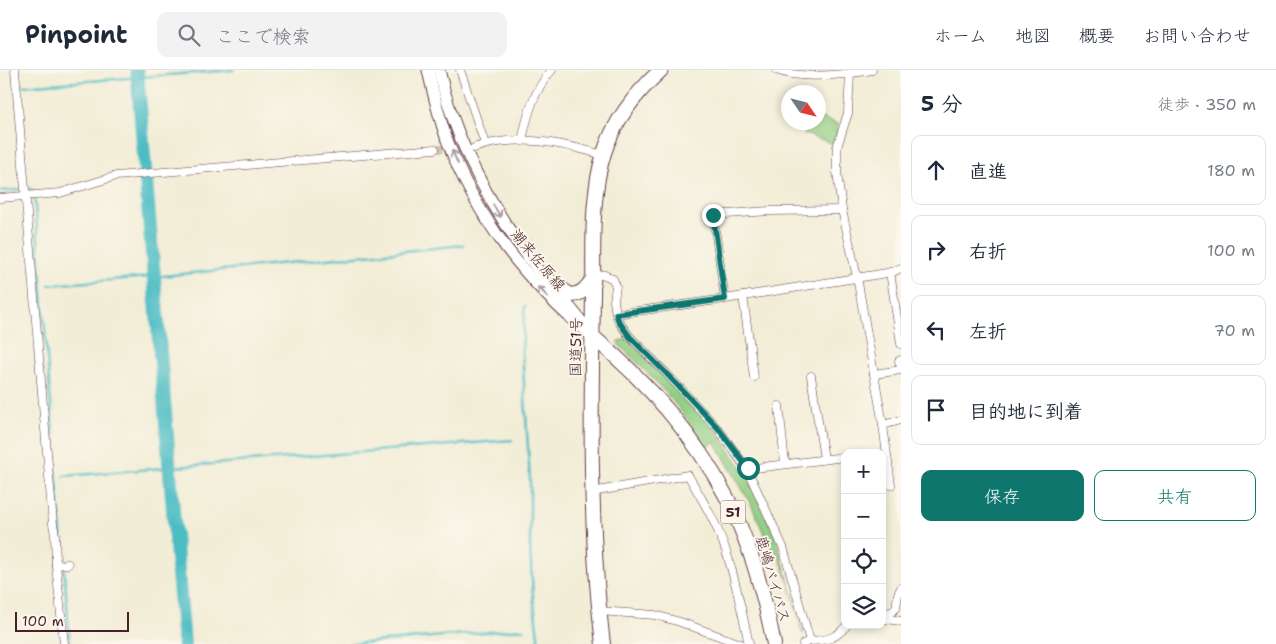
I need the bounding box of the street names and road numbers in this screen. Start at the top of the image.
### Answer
street label: 潮来佐原線 [506,225,570,295]
street label: 国道51号 [565,317,587,377]
road number: 51 [720,501,746,524]
street label: 鹿嶋バイパス [751,533,795,625]

